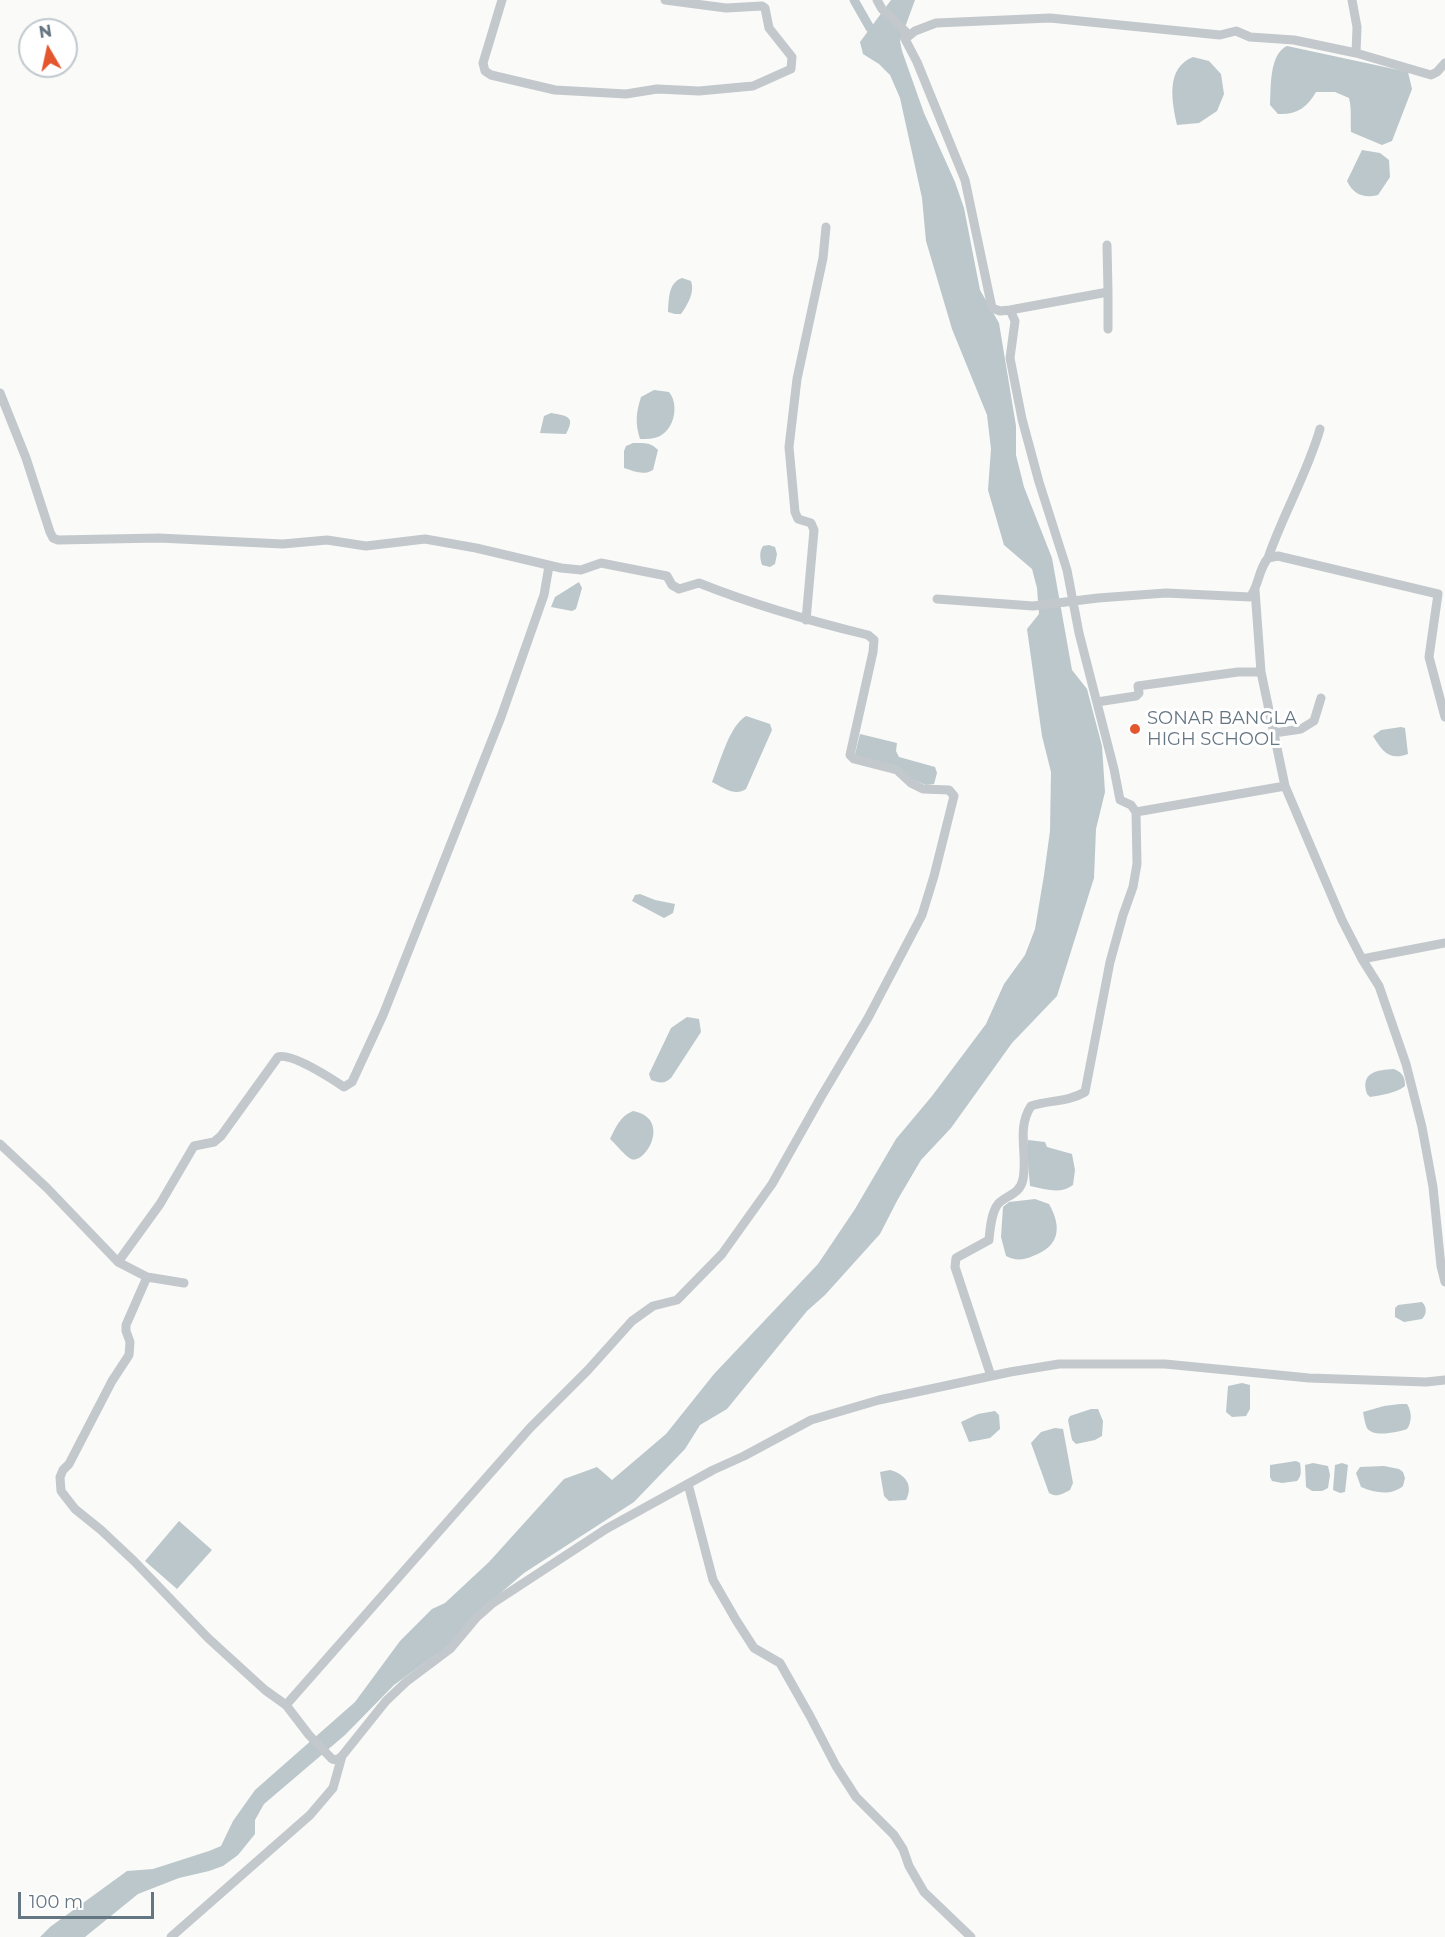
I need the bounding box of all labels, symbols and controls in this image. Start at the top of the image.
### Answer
north arrow [18,18,78,78]
text: N [38,21,53,42]
place label: SONAR BANGLA HIGH SCHOOL [1147,708,1297,750]
marker: SONAR BANGLA HIGH SCHOOL [1128,722,1142,736]
scale bar [21,1880,158,1918]
text: 100 m [29,1891,83,1913]

